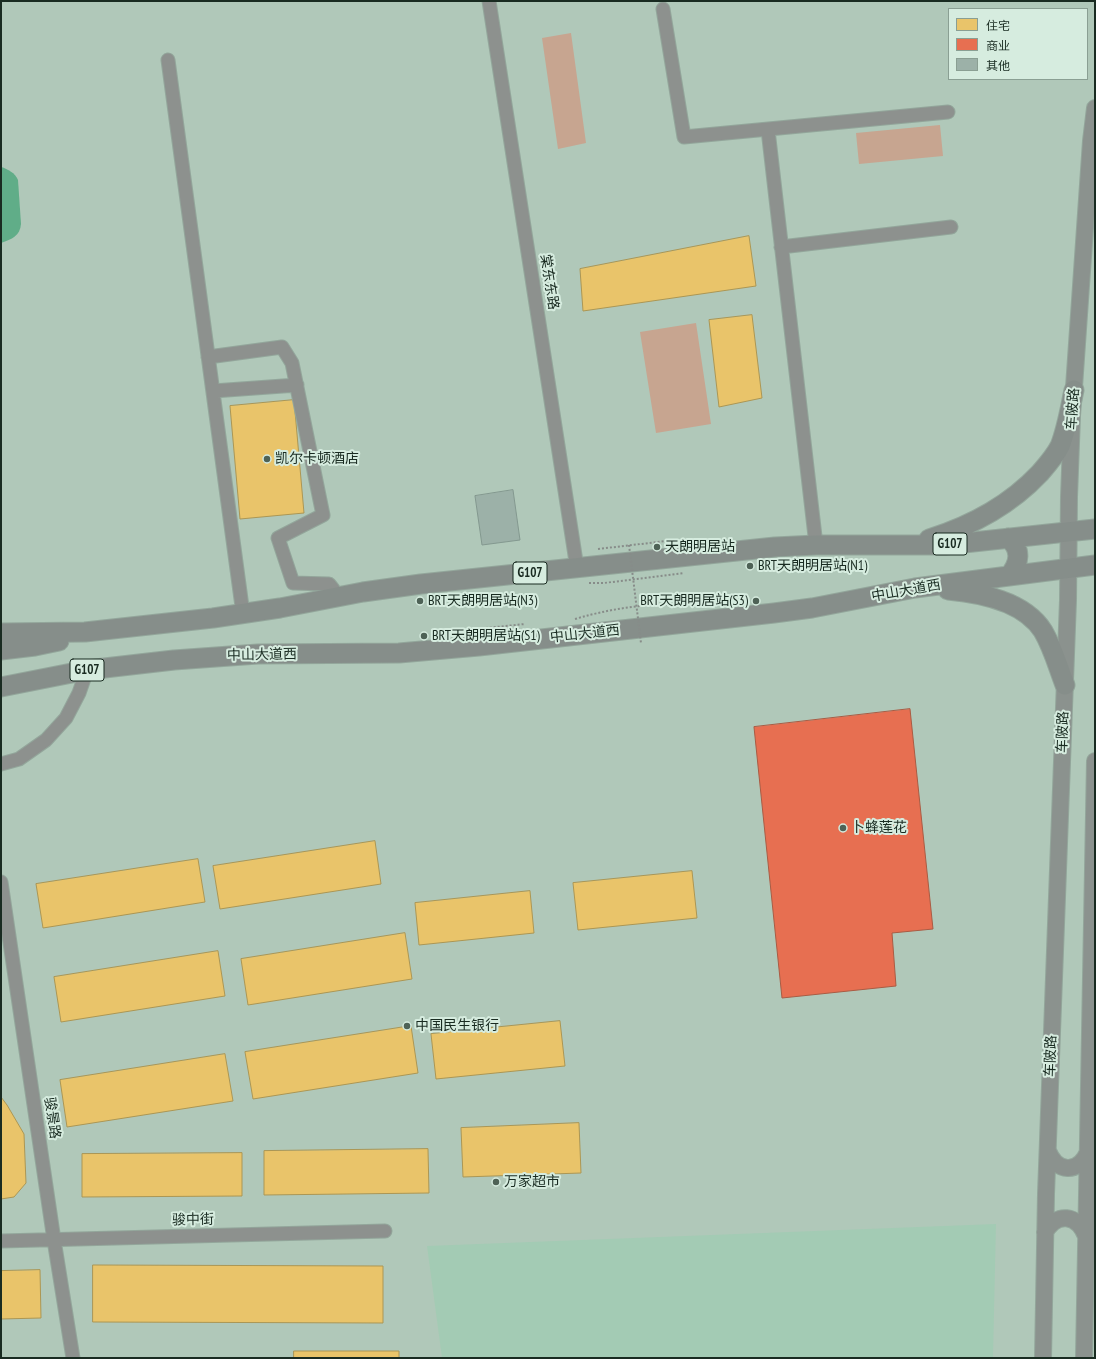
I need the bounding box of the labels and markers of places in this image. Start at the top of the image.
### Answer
place label: 凯尔卡顿酒店 [275,451,359,467]
marker: 凯尔卡顿酒店 [262,454,272,464]
place label: 天朗明居站 [665,539,735,555]
marker: 天朗明居站 [652,542,662,552]
place label: BRT天朗明居站(N1) [758,558,867,574]
marker: BRT天朗明居站(N1) [745,561,755,571]
place label: BRT天朗明居站(N3) [428,593,537,609]
place label: BRT天朗明居站(S3) [640,593,748,609]
marker: BRT天朗明居站(N3) [415,596,425,606]
marker: BRT天朗明居站(S3) [751,596,761,606]
place label: BRT天朗明居站(S1) [432,628,540,644]
marker: BRT天朗明居站(S1) [419,631,429,641]
place label: 卜蜂莲花 [851,820,907,836]
marker: 卜蜂莲花 [838,823,848,833]
place label: 中国民生银行 [415,1018,499,1034]
marker: 中国民生银行 [402,1021,412,1031]
place label: 万家超市 [504,1174,560,1190]
marker: 万家超市 [491,1177,501,1187]

